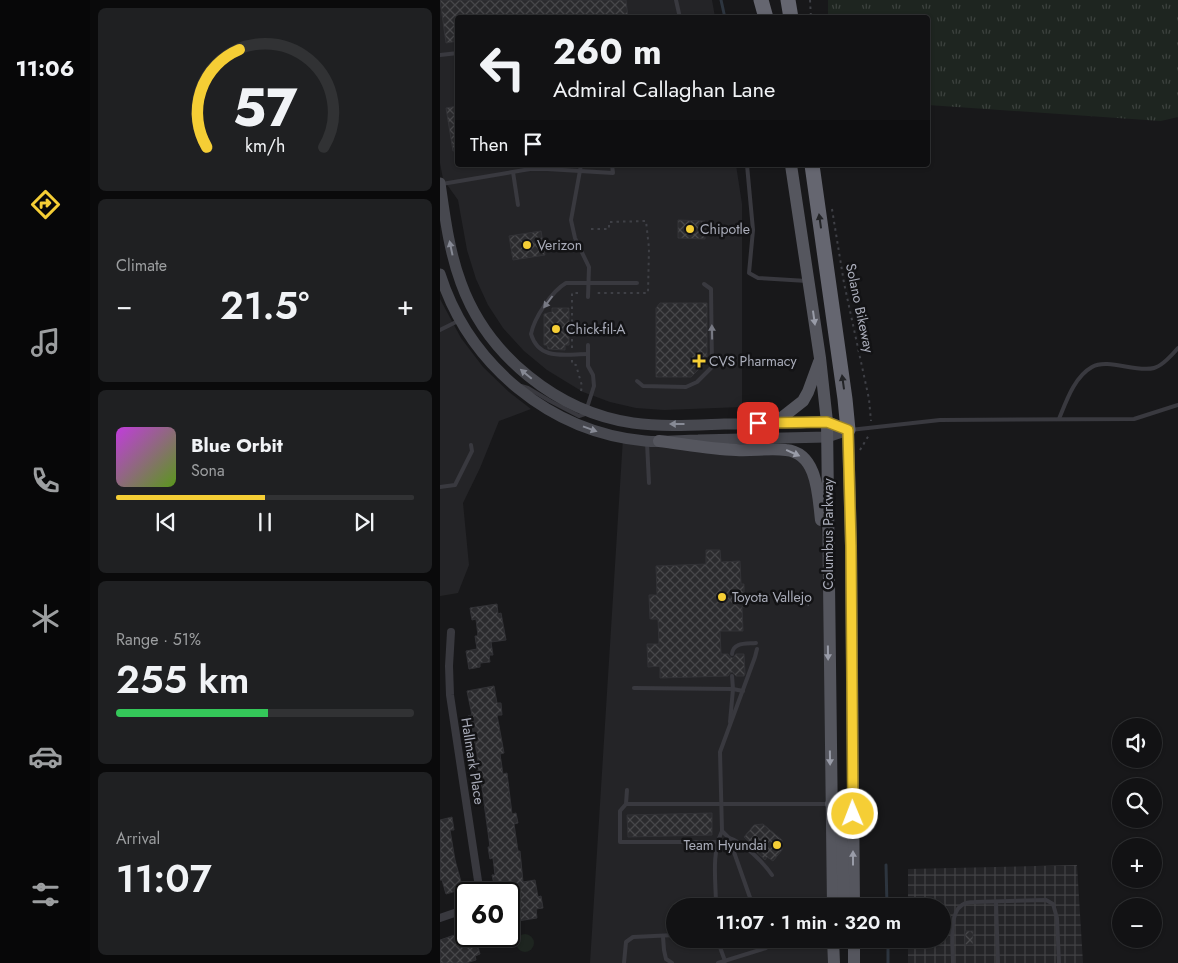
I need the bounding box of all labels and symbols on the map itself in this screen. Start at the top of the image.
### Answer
one-way arrow [816,212,824,228]
place label: Chipotle [700,219,750,239]
marker: Chipotle [684,223,696,235]
place label: Verizon [537,235,582,255]
one-way arrow [446,239,454,255]
marker: Verizon [521,239,533,251]
street label: Solano Bikeway [841,261,879,356]
one-way arrow [543,295,554,308]
one-way arrow [811,310,819,326]
place label: Chick-fil-A [566,319,626,339]
marker: Chick-fil-A [550,323,562,335]
one-way arrow [708,324,716,340]
place label: CVS Pharmacy [709,351,797,371]
marker: CVS Pharmacy [693,355,705,367]
one-way arrow [520,368,533,379]
one-way arrow [839,373,847,389]
pin [737,402,779,444]
one-way arrow [668,420,684,428]
one-way arrow [583,425,598,433]
one-way arrow [786,449,801,458]
street label: Columbus Parkway [818,477,838,590]
place label: Toyota Vallejo [732,587,812,607]
marker: Toyota Vallejo [716,591,728,603]
one-way arrow [825,646,833,662]
street label: Hallmark Place [456,716,490,806]
one-way arrow [827,751,835,767]
position arrow [826,787,878,839]
place label: Team Hyundai [684,835,767,855]
marker: Team Hyundai [771,839,783,851]
one-way arrow [849,849,857,865]
speed limit sign: 60 [455,882,520,947]

